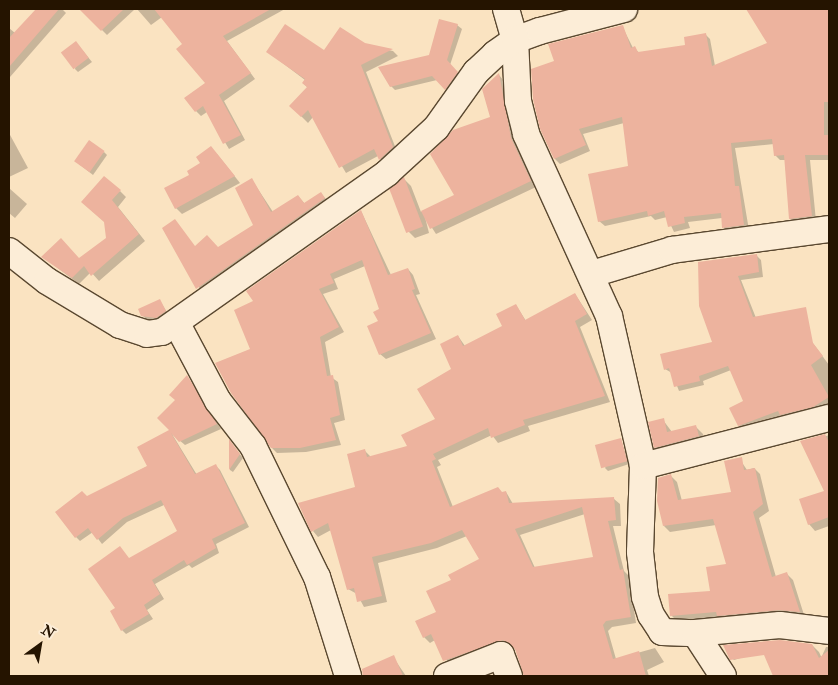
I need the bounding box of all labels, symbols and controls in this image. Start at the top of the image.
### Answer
north arrow [15,620,65,670]
text: N [38,621,58,642]

